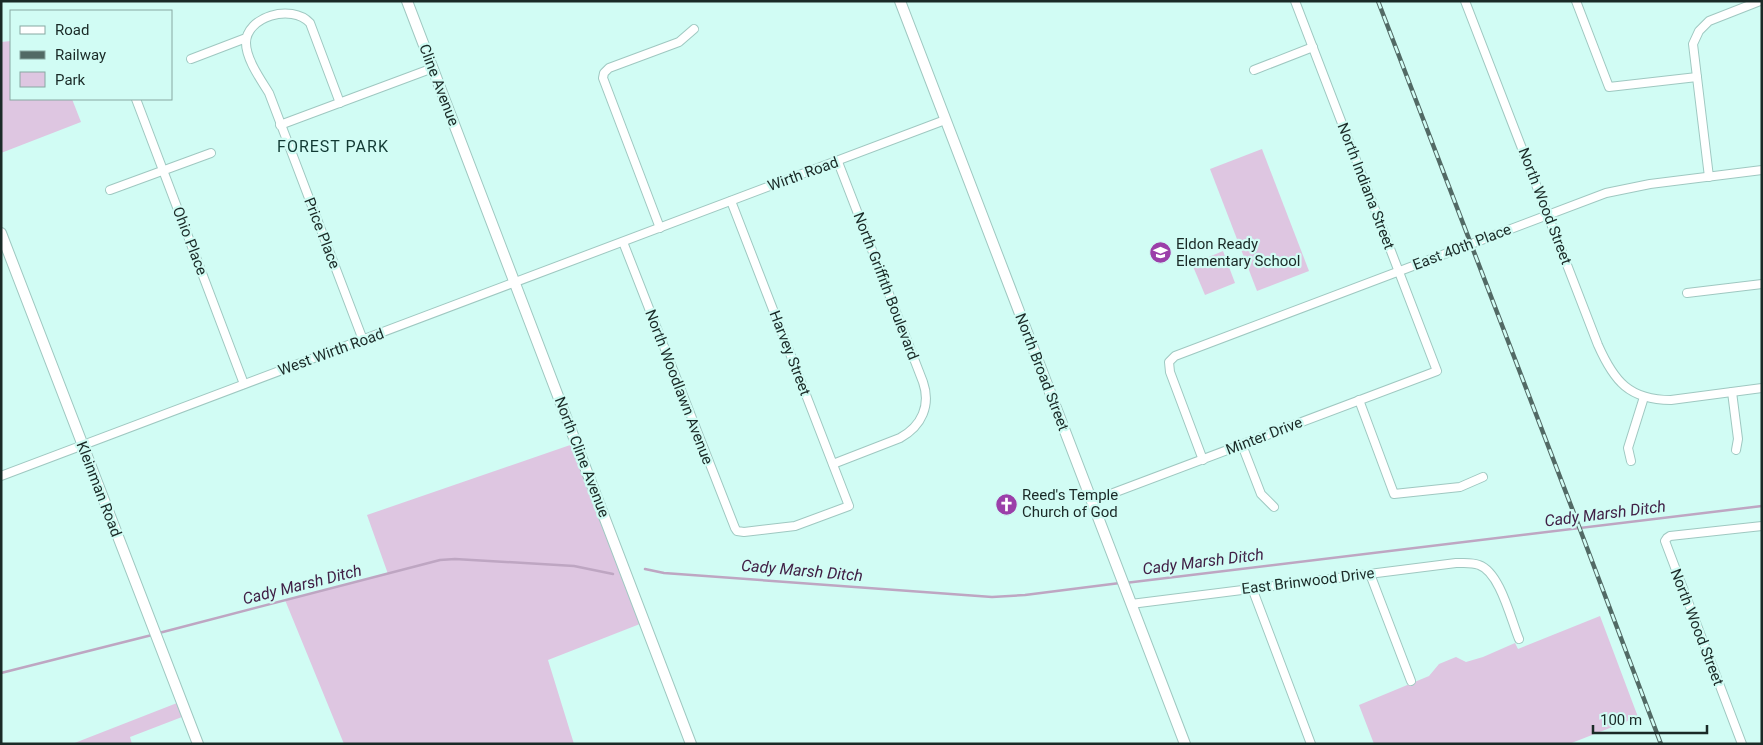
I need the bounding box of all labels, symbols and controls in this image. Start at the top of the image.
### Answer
legend [10,10,172,100]
text: Road [55,21,89,39]
street label: Cline Avenue [415,42,463,128]
text: Railway [55,46,106,64]
text: Park [55,71,86,89]
street label: North Indiana Street [1334,120,1398,252]
district label: FOREST PARK [277,137,389,156]
street label: North Wood Street [1514,145,1576,267]
street label: Wirth Road [765,153,841,195]
street label: Price Place [300,195,344,271]
street label: Ohio Place [169,204,211,278]
street label: North Griffith Boulevard [850,210,922,362]
street label: East 40th Place [1410,220,1514,274]
place label: Eldon Ready Elementary School [1176,235,1300,270]
school or university icon: Eldon Ready Elementary School [1148,241,1172,265]
street label: North Woodlawn Avenue [641,307,717,467]
street label: Harvey Street [766,308,814,398]
street label: North Broad Street [1011,311,1073,433]
street label: West Wirth Road [276,325,386,379]
street label: North Cline Avenue [551,394,613,520]
street label: Minter Drive [1223,413,1305,459]
street label: Kleinman Road [73,439,125,539]
place label: Reed's Temple Church of God [1022,486,1118,521]
church icon: Reed's Temple Church of God [994,492,1018,516]
water label: Cady Marsh Ditch [1543,497,1667,530]
water label: Cady Marsh Ditch [1141,545,1265,578]
water label: Cady Marsh Ditch [740,556,864,585]
water label: Cady Marsh Ditch [241,561,364,608]
street label: East Brinwood Drive [1241,564,1375,598]
street label: North Wood Street [1666,566,1728,688]
scale bar [1593,702,1707,734]
text: 100 m [1600,711,1642,729]

